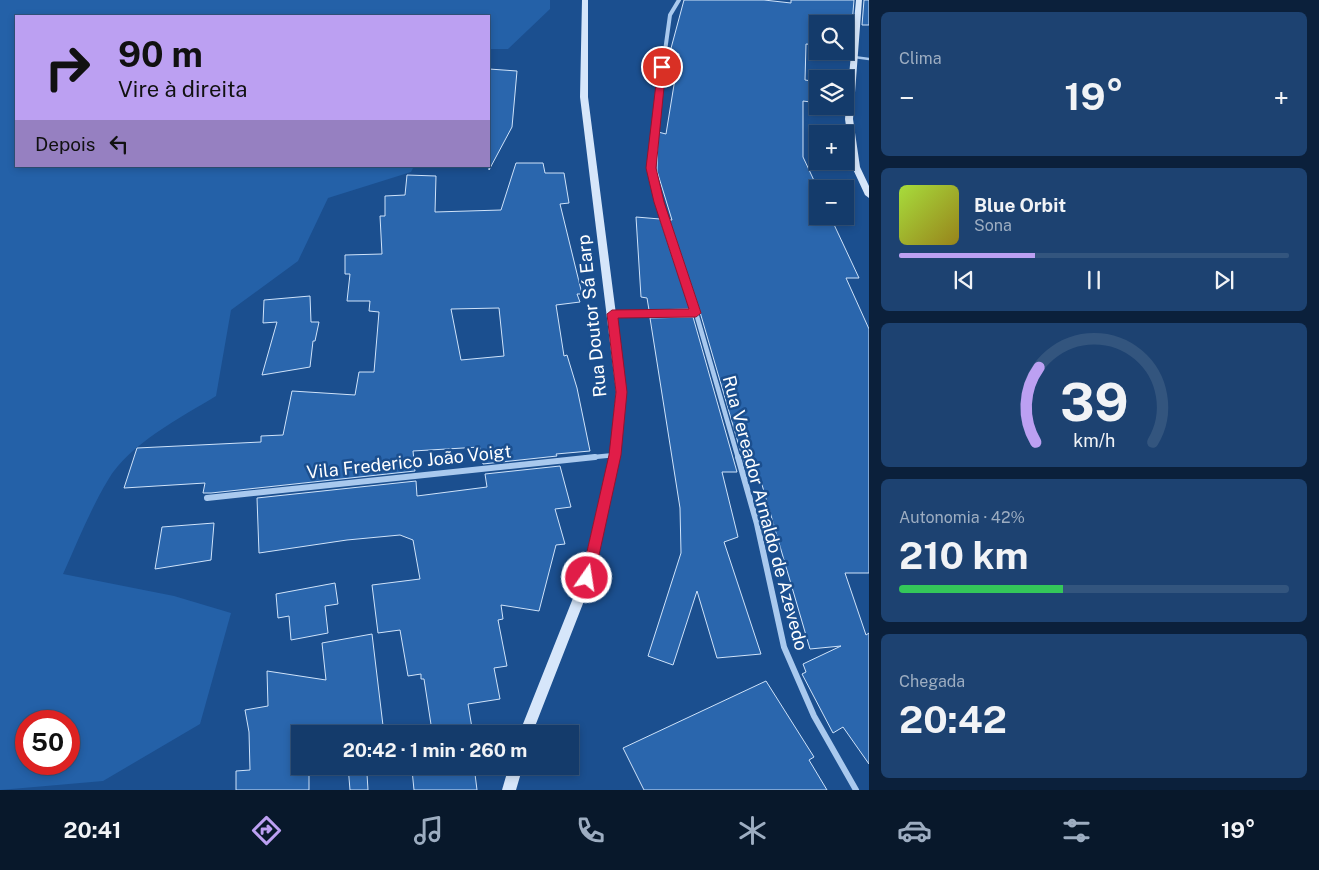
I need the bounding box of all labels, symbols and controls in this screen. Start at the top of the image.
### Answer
map controls [809,15,854,225]
button: search [809,15,854,60]
text: 90 m [118,34,203,75]
icon: right [35,35,100,100]
pin [641,46,683,88]
text: Clima [899,49,942,68]
icon: arrive [648,53,676,81]
button: layers [809,70,854,115]
text: 19° [1064,74,1124,119]
text: Vire à direita [118,76,248,102]
text: − [899,81,915,114]
text: + [1273,81,1289,114]
button: + [809,125,854,170]
icon: left [105,130,133,158]
text: Depois [35,133,95,155]
button: − [809,180,854,225]
text: Blue Orbit [974,194,1066,216]
text: Sona [974,216,1012,235]
street label: Rua Doutor Sá Earp [573,234,610,398]
icon: previous [950,266,978,294]
icon: pause [1080,266,1108,294]
icon: next [1210,266,1238,294]
text: 39 [1060,372,1128,433]
street label: Rua Vereador Arnaldo de Azevedo [719,373,812,653]
text: km/h [1073,430,1115,451]
street label: Vila Frederico João Voigt [305,440,512,483]
text: Autonomia · 42% [899,508,1025,527]
text: 210 km [899,533,1029,578]
position arrow [560,551,612,603]
text: Chegada [899,672,965,691]
text: 20:42 [899,697,1007,742]
speed limit sign: 50 [15,710,80,775]
text: 20:42 · 1 min · 260 m [343,739,527,761]
icon: directions [249,813,284,848]
icon: music [411,813,446,848]
icon: phone [573,813,608,848]
icon: climate [735,813,770,848]
icon: car [897,813,932,848]
icon: filters [1059,813,1094,848]
text: 20:41 [64,817,121,843]
text: 19° [1221,817,1255,843]

